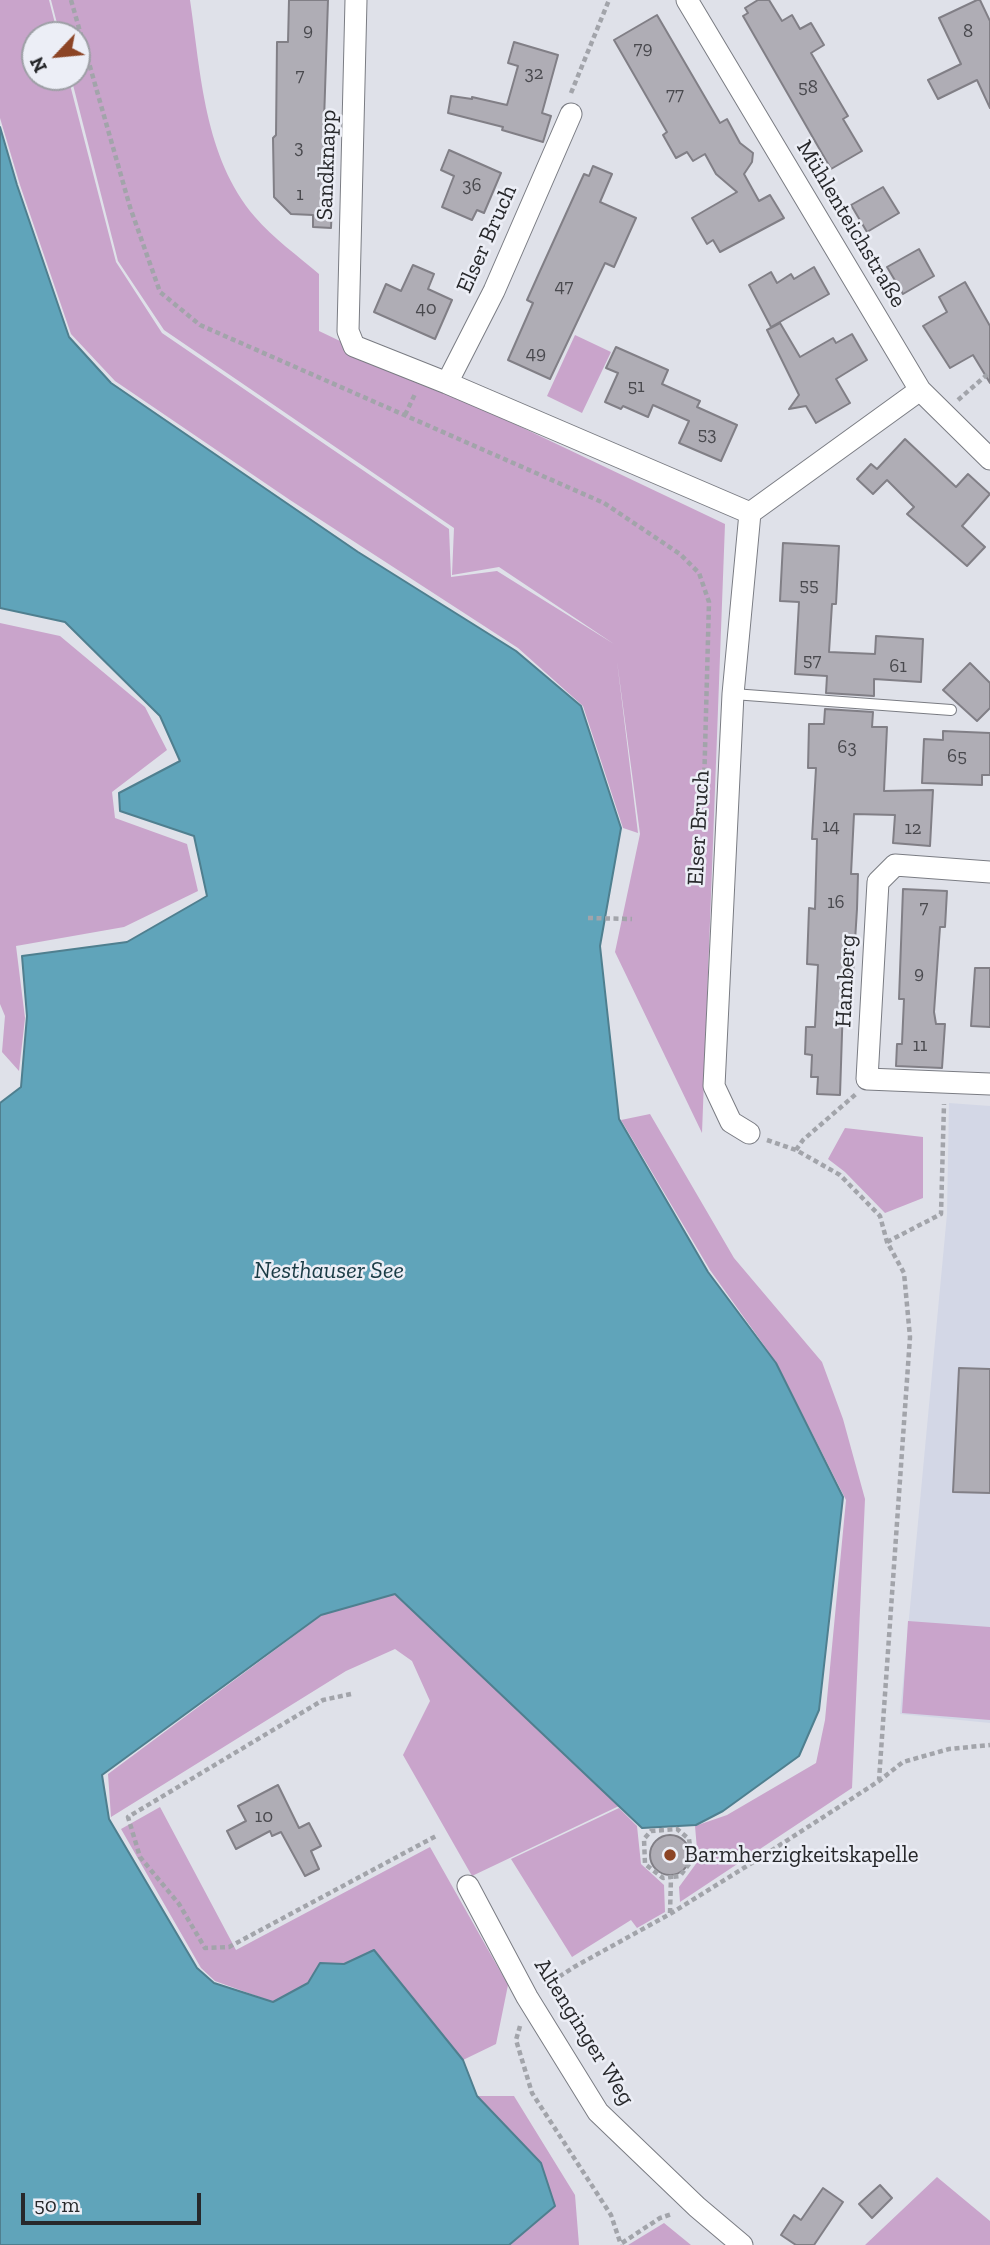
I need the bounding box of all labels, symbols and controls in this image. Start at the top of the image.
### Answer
house number: 9 [303,20,313,42]
north arrow [21,21,91,91]
house number: 8 [963,21,973,43]
house number: 79 [633,38,653,60]
text: N [25,53,52,76]
house number: 32 [524,63,544,85]
house number: 7 [296,65,304,87]
house number: 58 [798,77,818,99]
house number: 77 [666,84,684,106]
street label: Sandknapp [311,109,343,221]
street label: Mühlenteichstraße [790,135,912,313]
house number: 3 [294,137,304,159]
house number: 36 [462,175,482,197]
street label: Elser Bruch [451,181,523,297]
house number: 1 [296,184,304,206]
house number: 47 [555,276,573,298]
house number: 40 [415,298,437,320]
house number: 49 [526,343,546,365]
house number: 51 [627,376,645,398]
house number: 53 [697,424,717,446]
house number: 55 [799,575,819,597]
house number: 57 [803,650,821,672]
house number: 61 [889,656,907,678]
house number: 63 [837,737,857,759]
house number: 65 [947,746,967,768]
street label: Elser Bruch [682,770,716,886]
house number: 14 [822,816,840,838]
house number: 12 [904,818,922,840]
house number: 16 [827,892,845,914]
house number: 7 [920,897,928,919]
street label: Hamberg [830,934,862,1028]
house number: 9 [914,963,924,985]
house number: 11 [913,1035,927,1057]
water label: Nesthauser See [254,1257,404,1285]
house number: 10 [255,1806,273,1828]
place label: Barmherzigkeitskapelle [684,1841,919,1869]
marker: Barmherzigkeitskapelle [662,1847,678,1863]
street label: Altenginger Weg [528,1953,640,2111]
scale bar [24,2178,205,2222]
text: 50 m [34,2192,80,2217]

